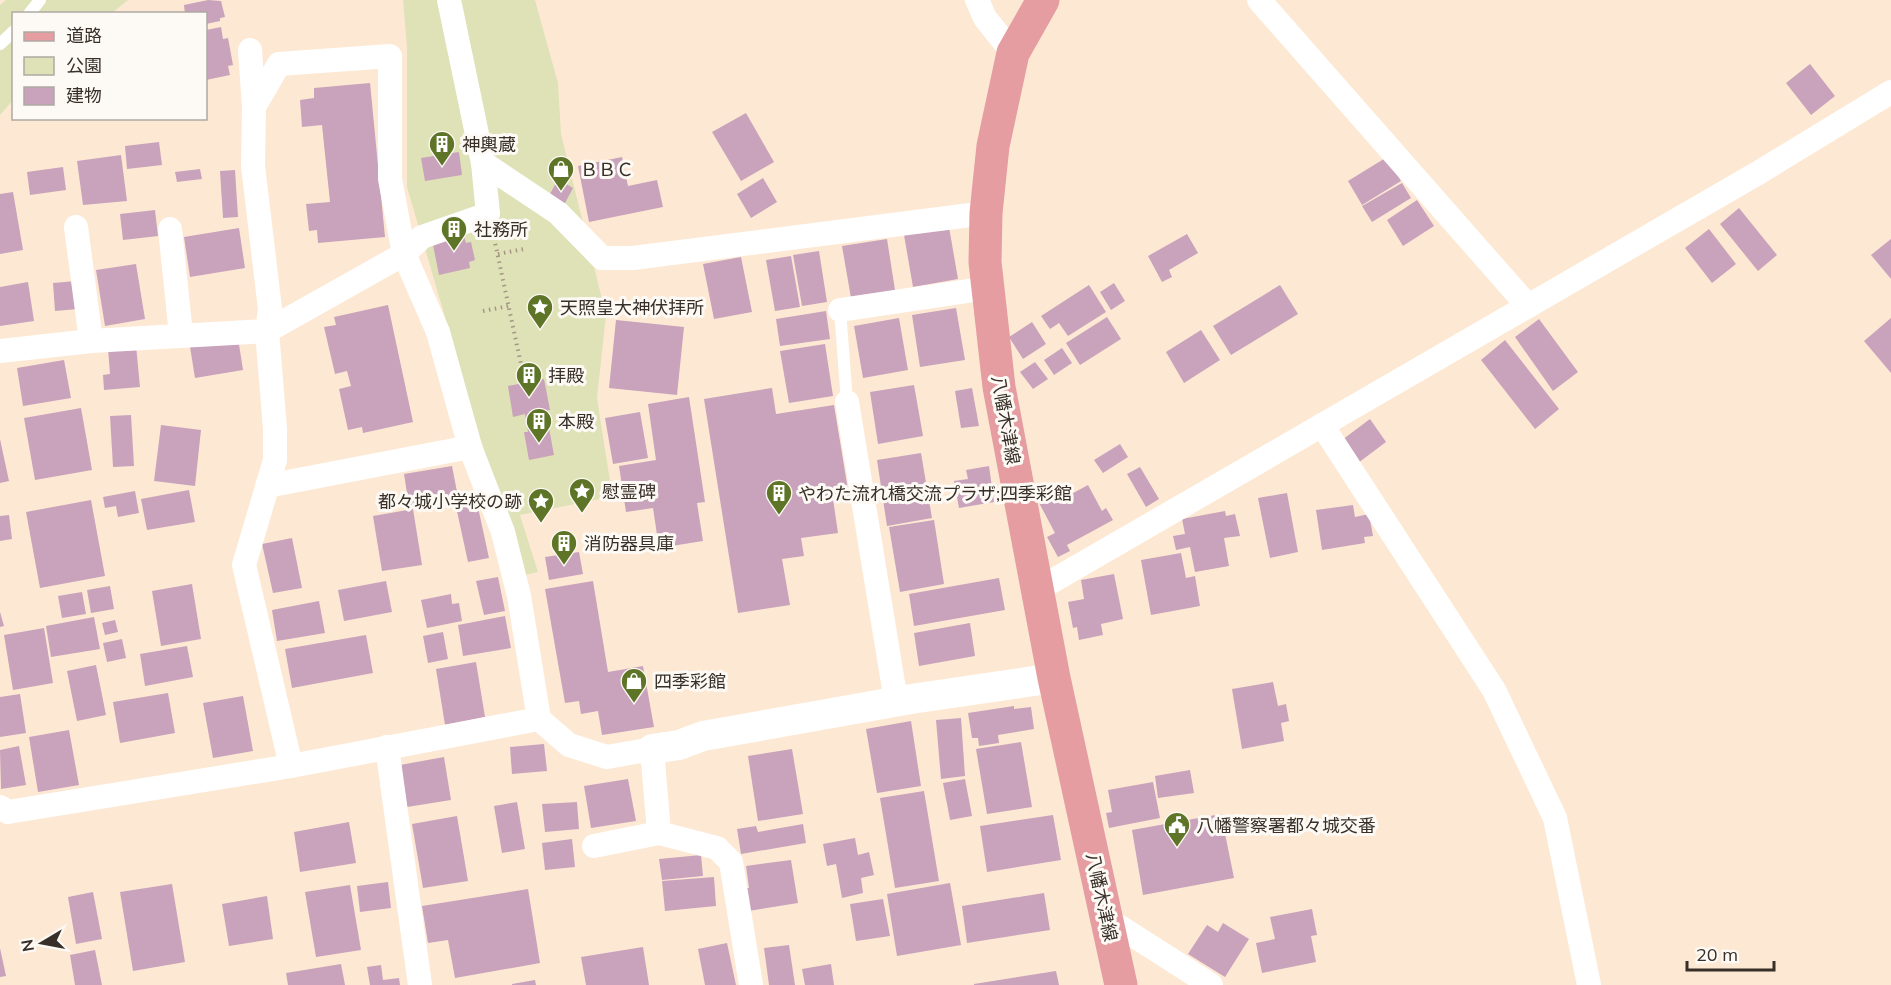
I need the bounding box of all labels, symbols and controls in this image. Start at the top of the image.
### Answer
legend [12,12,207,120]
text: 道路 [66,24,102,47]
text: 公園 [66,54,102,77]
text: 建物 [66,84,102,107]
building icon: 神輿蔵 [427,129,457,167]
place label: 神輿蔵 [462,133,516,156]
shop icon: ＢＢＣ [546,154,576,192]
place label: ＢＢＣ [580,158,634,181]
building icon: 社務所 [439,214,469,252]
place label: 社務所 [474,218,528,241]
place icon: 天照皇大神伏拝所 [525,292,555,330]
place label: 天照皇大神伏拝所 [560,296,704,319]
building icon: 拝殿 [514,360,544,398]
place label: 拝殿 [548,364,584,387]
street label: 八幡木津線 [987,374,1025,466]
building icon: 本殿 [524,406,554,444]
place label: 本殿 [558,410,594,433]
place icon: 慰霊碑 [567,476,597,514]
building icon: やわた流れ橋交流プラザ;四季彩館 [764,478,794,516]
place label: 慰霊碑 [602,480,656,503]
place label: やわた流れ橋交流プラザ;四季彩館 [798,482,1072,505]
place icon: 都々城小学校の跡 [526,486,556,524]
place label: 都々城小学校の跡 [378,490,522,513]
building icon: 消防器具庫 [549,528,579,566]
place label: 消防器具庫 [584,532,674,555]
shop icon: 四季彩館 [619,666,649,704]
place label: 四季彩館 [654,670,726,693]
public building icon: 八幡警察署都々城交番 [1162,810,1192,848]
place label: 八幡警察署都々城交番 [1196,814,1376,837]
street label: 八幡木津線 [1081,851,1123,943]
north arrow [12,913,72,973]
scale bar [1687,934,1774,972]
text: N [16,938,38,953]
text: 20 m [1696,943,1738,966]

